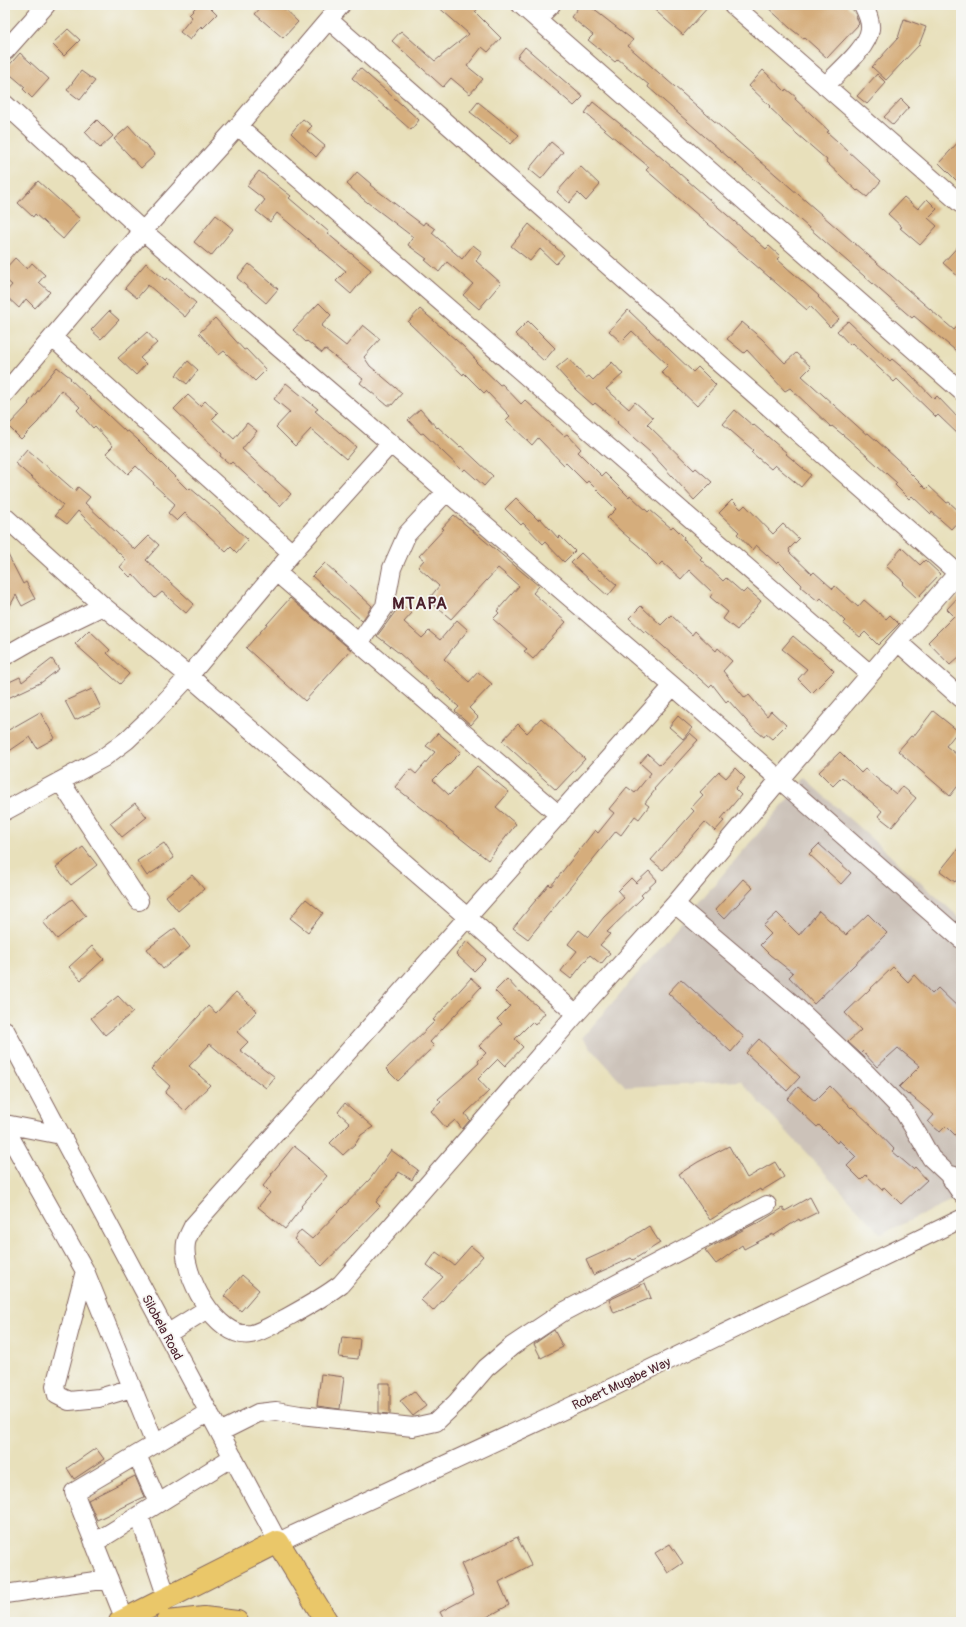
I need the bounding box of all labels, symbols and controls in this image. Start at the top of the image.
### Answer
district label: MTAPA [392,593,448,614]
street label: Silobela Road [138,1292,186,1363]
street label: Robert Mugabe Way [570,1354,674,1414]

